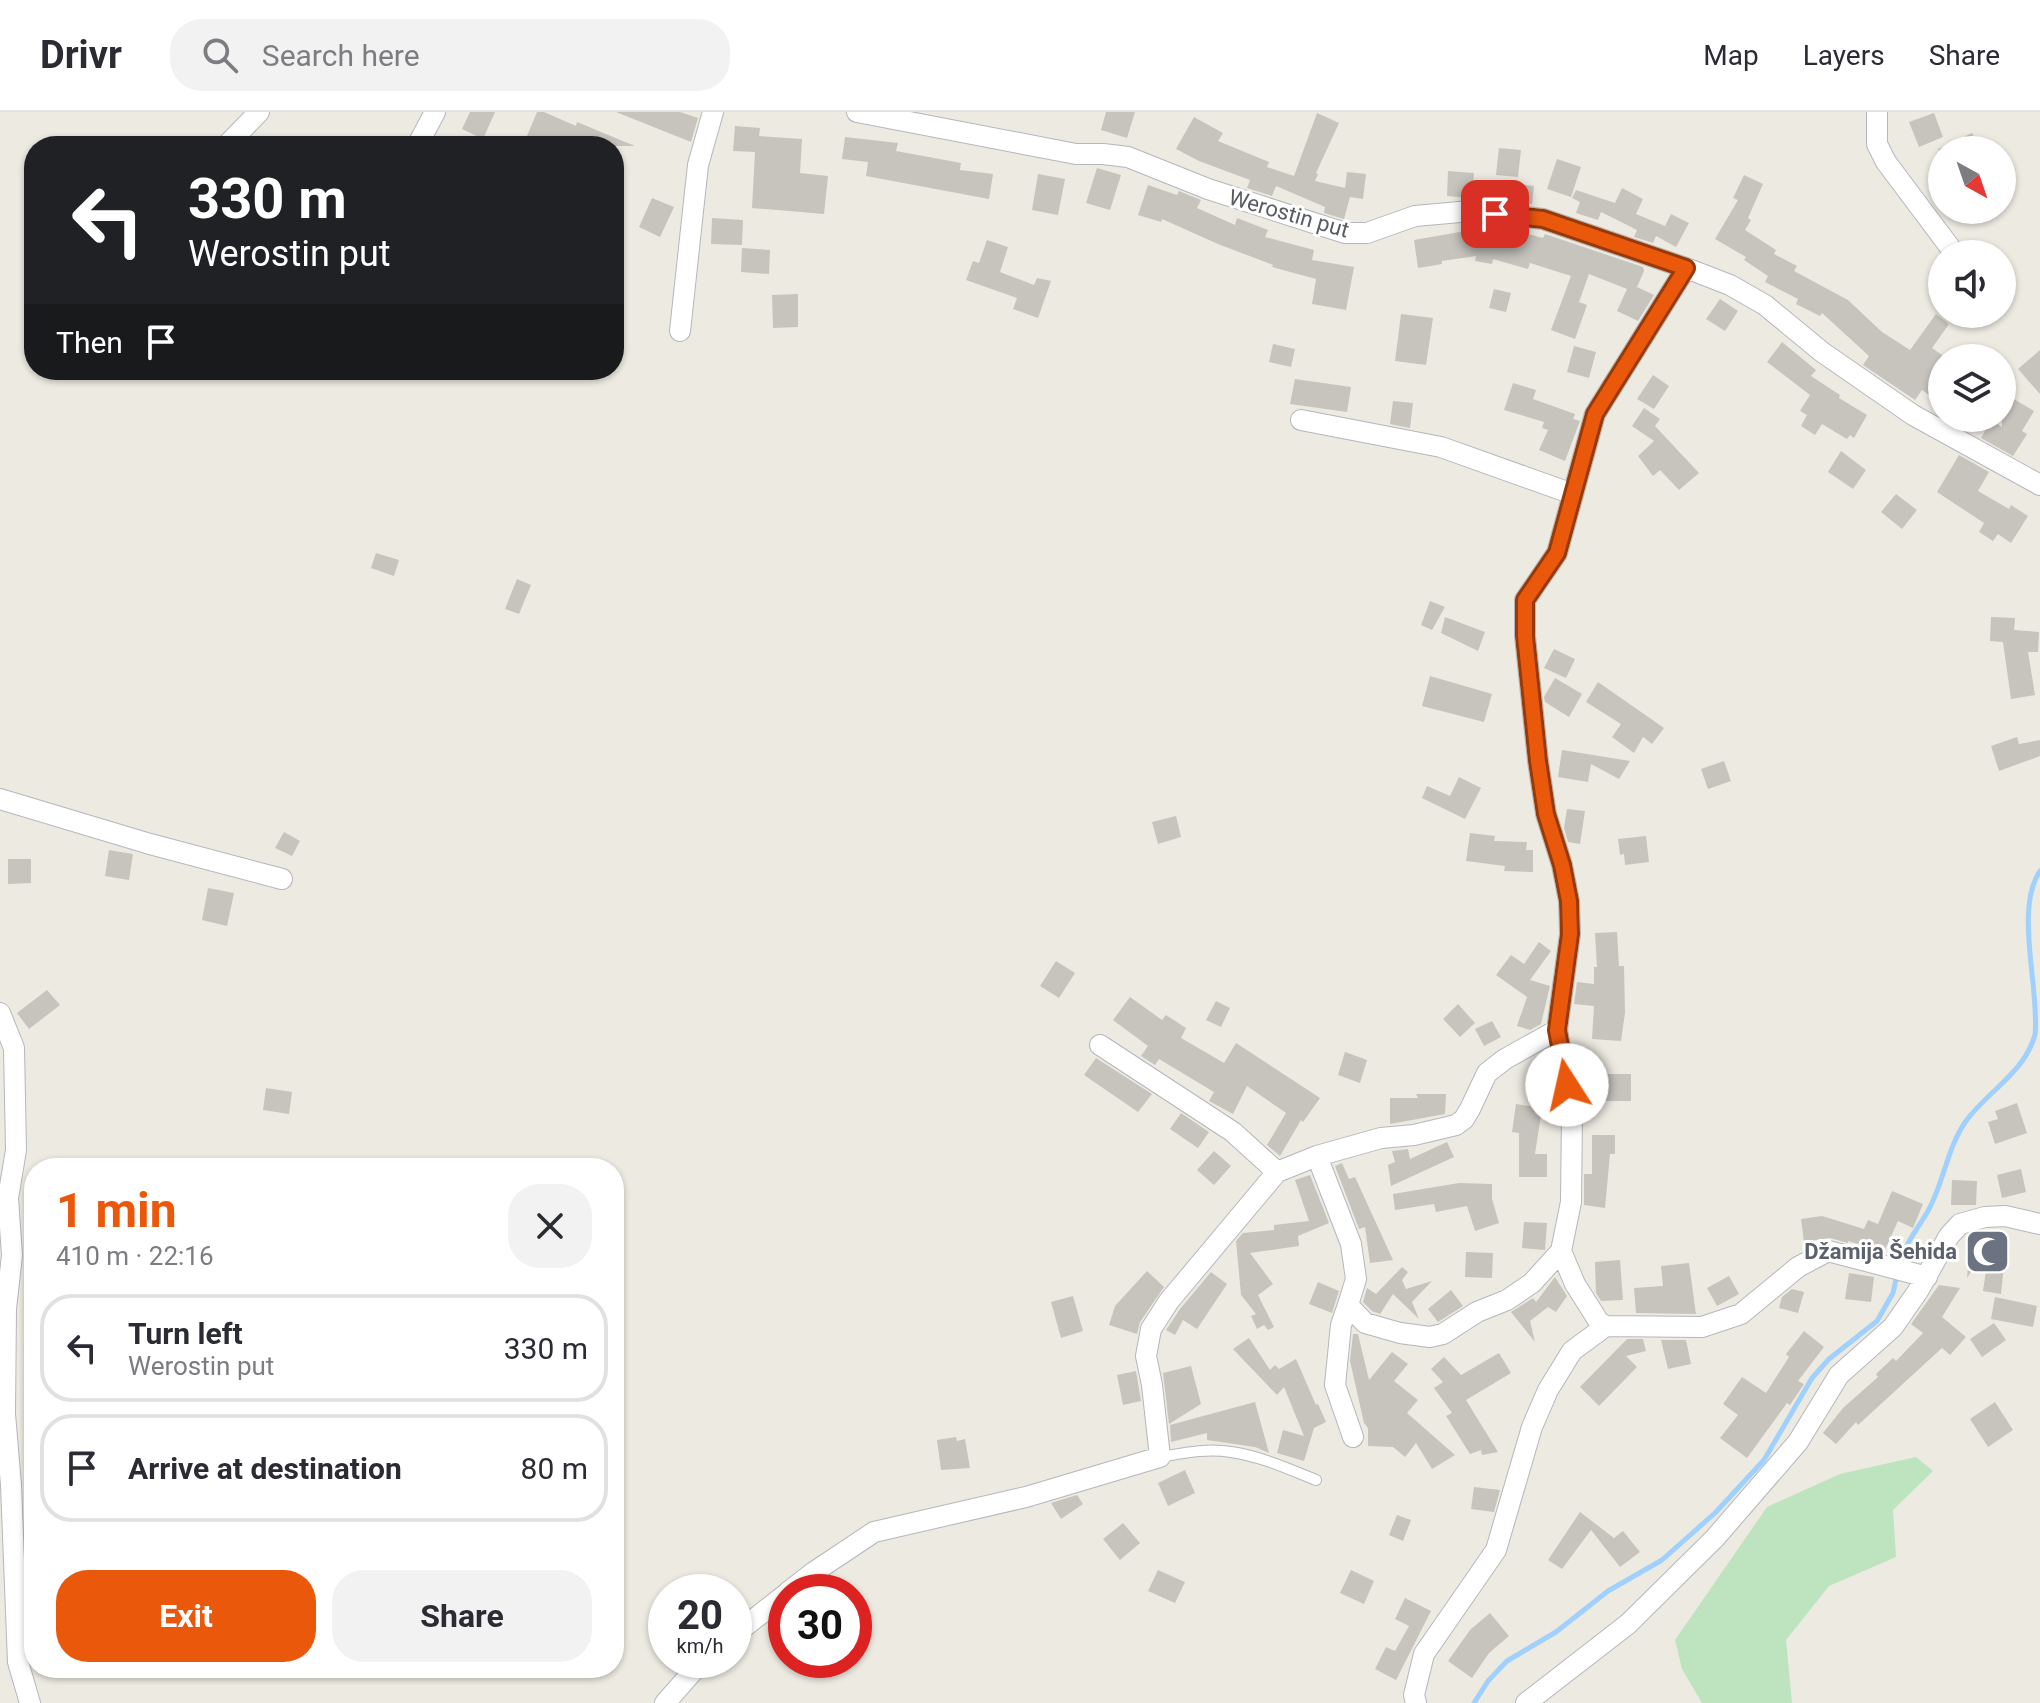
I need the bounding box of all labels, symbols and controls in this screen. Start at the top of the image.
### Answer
search box [170,19,730,91]
text: Drivr [40,33,122,77]
icon: search [198,33,242,77]
text: Search here [262,38,420,73]
text: Map [1703,39,1759,72]
text: Layers [1803,39,1885,72]
text: Share [1929,39,2000,72]
north arrow [1928,136,2016,224]
map controls [1928,136,2016,432]
text: 330 m [188,166,347,232]
icon: left [56,168,160,272]
pin [1461,180,1529,248]
street label: Werostin put [1226,184,1352,243]
icon: arrive [1473,192,1517,236]
text: Werostin put [188,233,391,275]
button: sound [1928,240,2016,328]
icon: arrive [139,320,183,364]
text: Then [56,325,123,360]
button: layers [1928,344,2016,432]
position arrow [1525,1043,1609,1127]
text: 1 min [56,1182,177,1239]
button: close [508,1184,592,1268]
mosque icon: Džamija Šehida [1964,1227,2012,1275]
place label: Džamija Šehida [1804,1239,1957,1264]
text: 410 m · 22:16 [56,1241,214,1271]
text: Turn left [128,1316,243,1351]
icon: left [60,1326,104,1370]
text: 330 m [504,1331,588,1366]
text: Werostin put [128,1351,274,1381]
icon: arrive [60,1446,104,1490]
text: Arrive at destination [128,1451,402,1486]
text: 80 m [521,1451,588,1486]
button: Exit [56,1570,316,1662]
button: Share [332,1570,592,1662]
speed limit sign: 30 [768,1574,872,1678]
text: 20 [677,1592,723,1639]
text: km/h [677,1634,723,1658]

